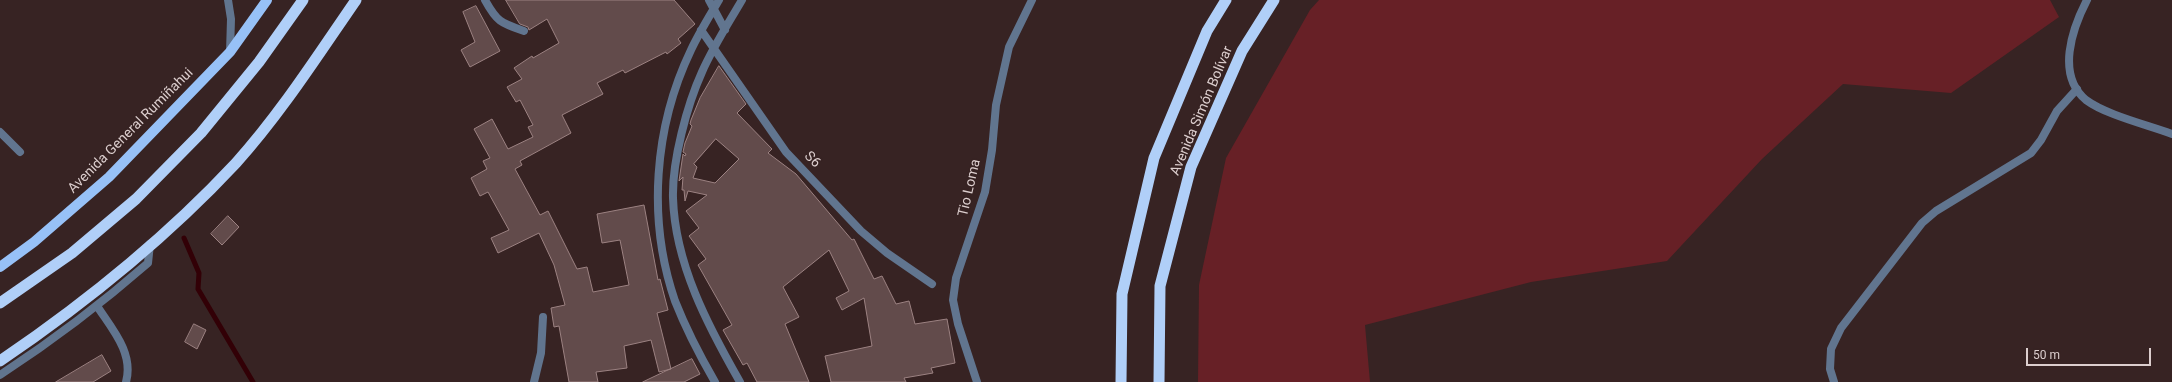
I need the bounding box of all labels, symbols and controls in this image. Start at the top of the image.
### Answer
street label: Avenida Simón Bolívar [1167,44,1237,178]
street label: Avenida General Rumiñahui [65,65,197,197]
street label: S6 [800,148,824,172]
street label: Tio Loma [955,158,985,218]
scale bar [2028,340,2153,366]
text: 50 m [2033,348,2060,362]

